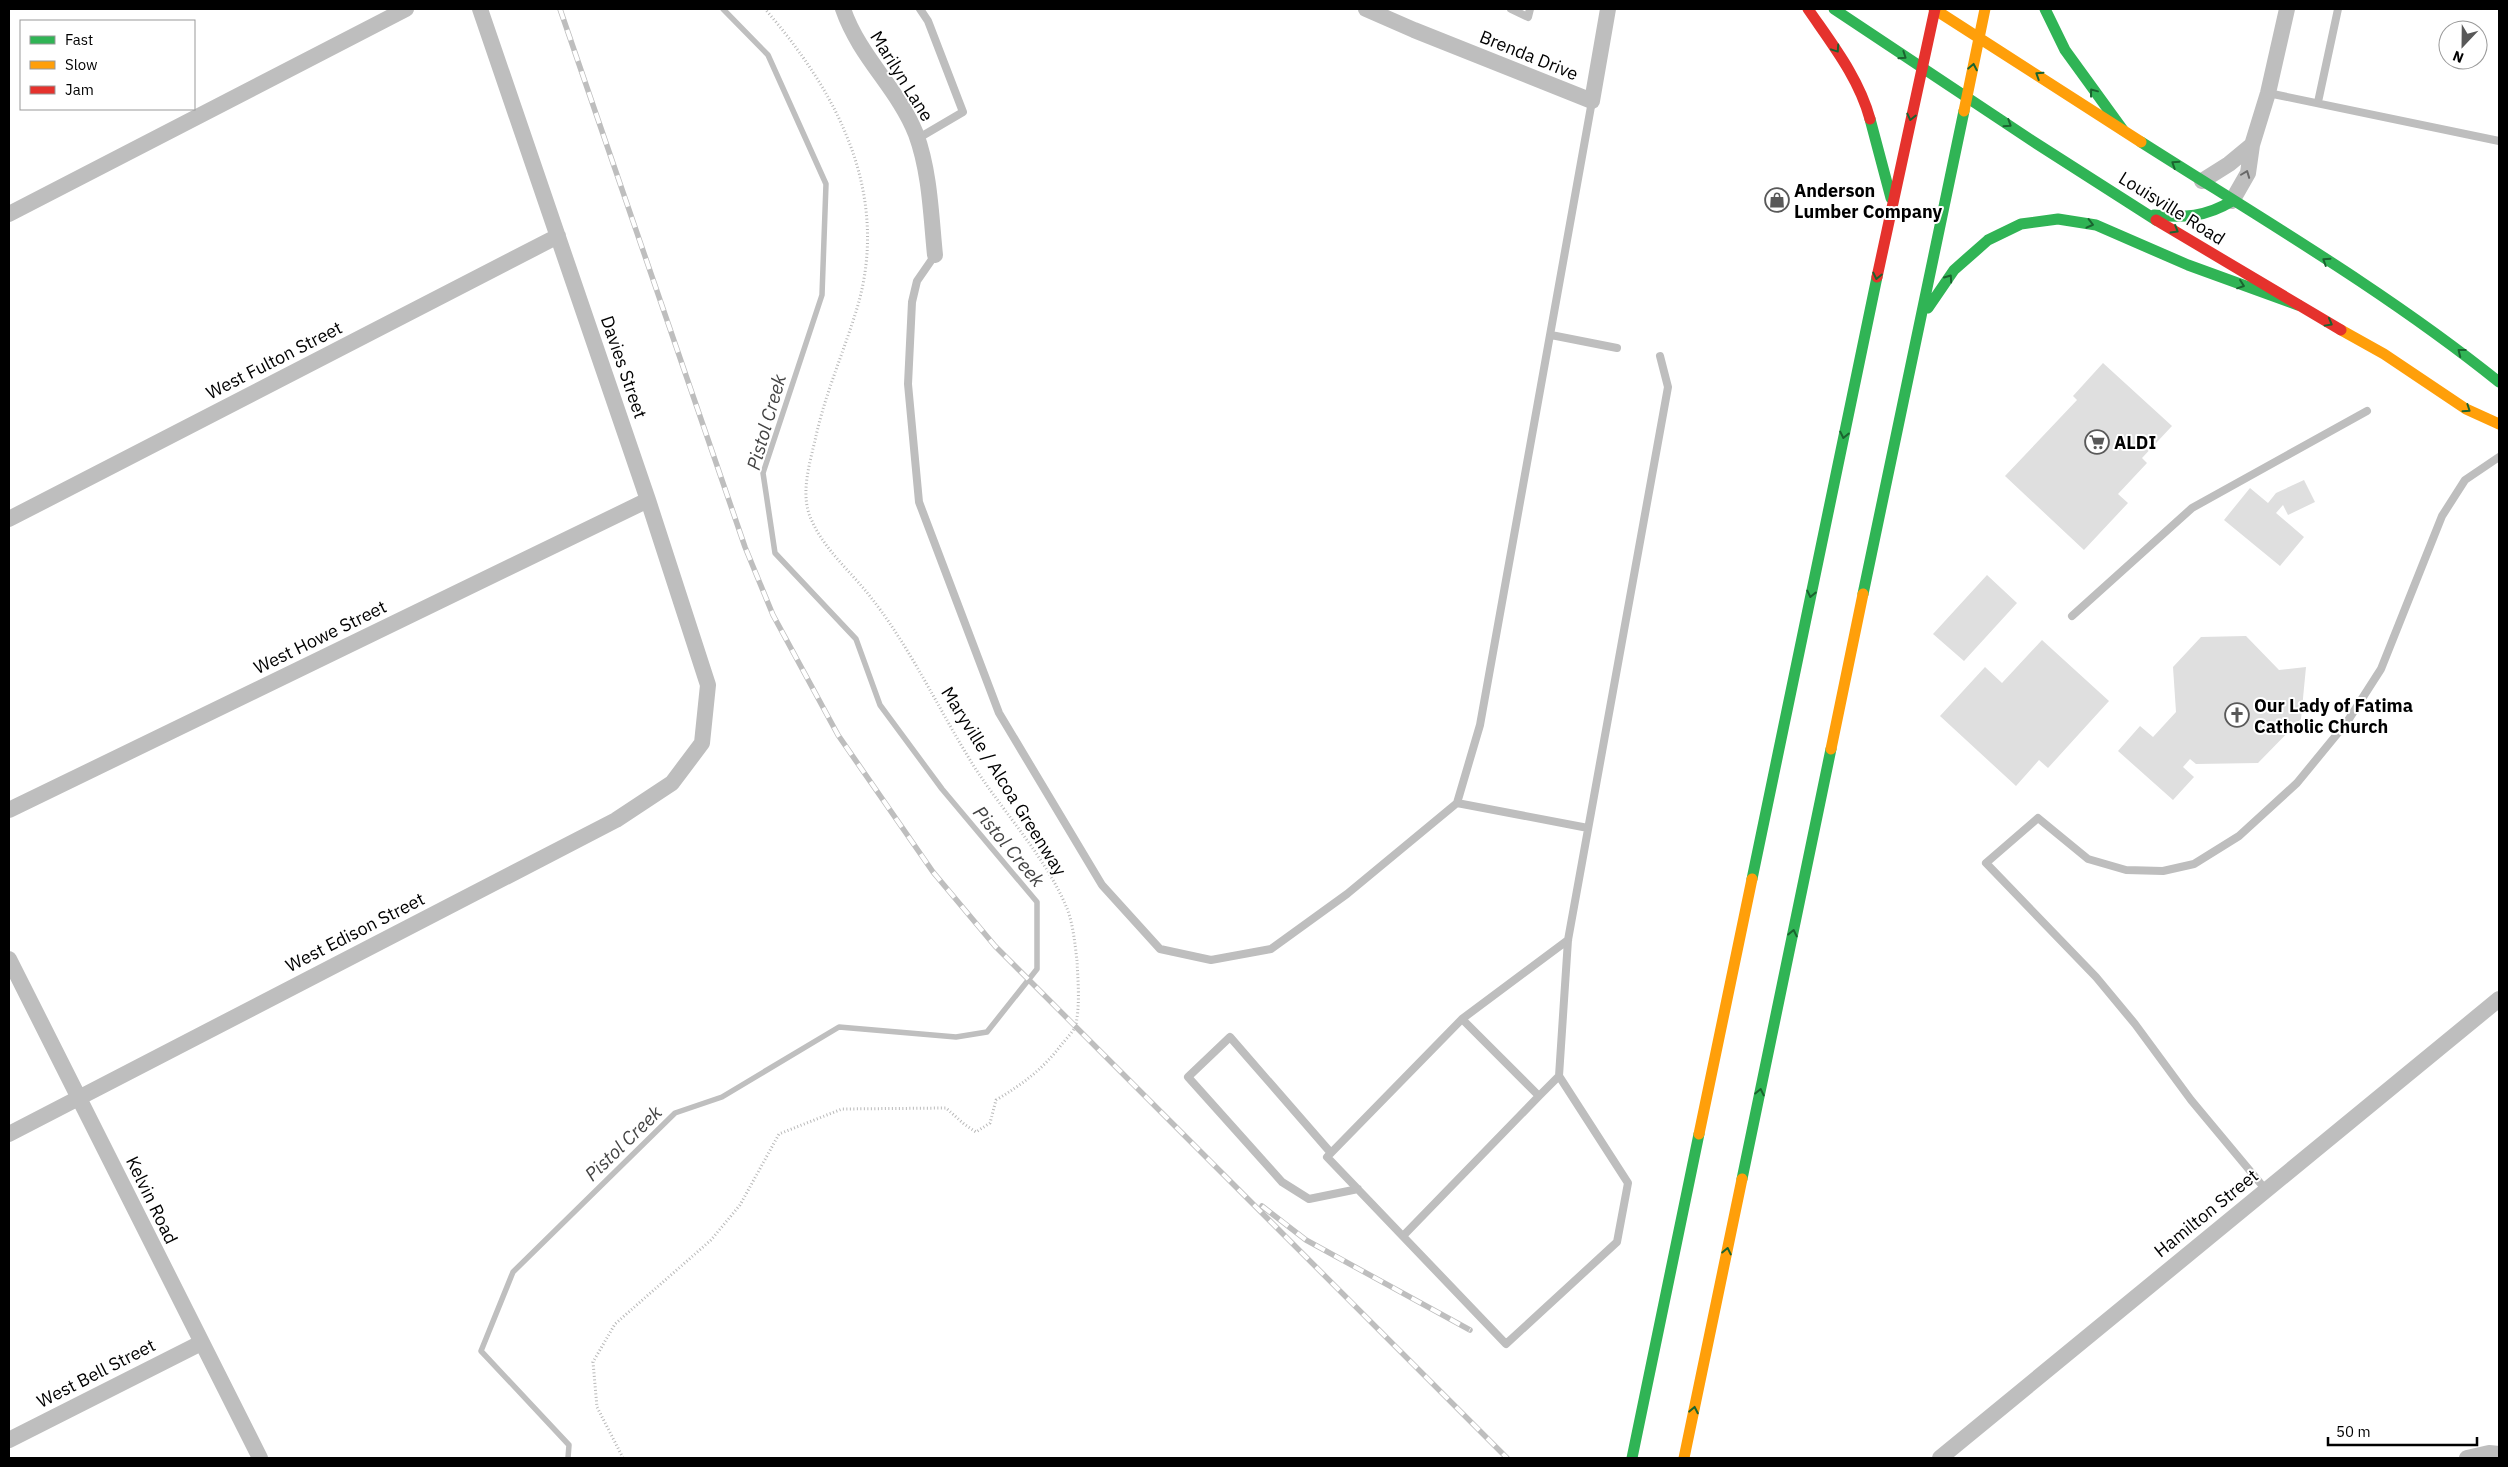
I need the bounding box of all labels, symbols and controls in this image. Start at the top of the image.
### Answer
legend [20,20,195,110]
north arrow [2438,20,2488,70]
street label: Brenda Drive [1476,25,1582,85]
street label: Marilyn Lane [865,27,939,126]
text: Fast [65,30,93,49]
one-way arrow [1830,43,1839,53]
text: N [2450,47,2466,67]
one-way arrow [1897,50,1906,59]
text: Slow [65,55,98,74]
one-way arrow [1968,63,1978,72]
one-way arrow [2035,72,2044,81]
text: Jam [65,80,94,99]
one-way arrow [2091,89,2099,98]
one-way arrow [1907,113,1917,121]
one-way arrow [2003,118,2012,128]
one-way arrow [2171,160,2180,170]
street label: Louisville Road [2115,166,2229,250]
one-way arrow [2240,170,2250,179]
place label: Anderson Lumber Company [1794,179,1943,223]
shop icon: Anderson Lumber Company [1764,187,1790,213]
one-way arrow [2086,218,2095,229]
one-way arrow [2169,224,2178,234]
one-way arrow [2323,258,2332,267]
one-way arrow [1872,271,1883,280]
one-way arrow [1943,274,1952,283]
one-way arrow [2236,279,2245,289]
street label: Davies Street [596,313,652,421]
street label: West Fulton Street [202,316,346,404]
one-way arrow [2324,316,2333,326]
one-way arrow [2458,349,2467,357]
water label: Pistol Creek [741,370,791,473]
one-way arrow [2461,403,2471,412]
supermarket icon: ALDI [2084,429,2110,455]
one-way arrow [1839,430,1850,439]
place label: ALDI [2114,431,2156,454]
one-way arrow [1806,590,1817,598]
street label: West Howe Street [250,595,390,679]
street label: Maryville / Alcoa Greenway [936,682,1072,880]
place label: Our Lady of Fatima Catholic Church [2254,694,2413,738]
church icon: Our Lady of Fatima Catholic Church [2224,702,2250,728]
water label: Pistol Creek [968,801,1051,892]
street label: West Edison Street [282,887,428,977]
one-way arrow [1787,929,1798,938]
one-way arrow [1754,1088,1765,1097]
water label: Pistol Creek [579,1099,668,1186]
street label: Kelvin Road [121,1152,183,1248]
street label: Hamilton Street [2149,1164,2263,1262]
one-way arrow [1721,1247,1732,1256]
street label: West Bell Street [33,1333,159,1413]
one-way arrow [1688,1406,1699,1415]
scale bar [2328,1414,2477,1446]
text: 50 m [2336,1422,2371,1441]

